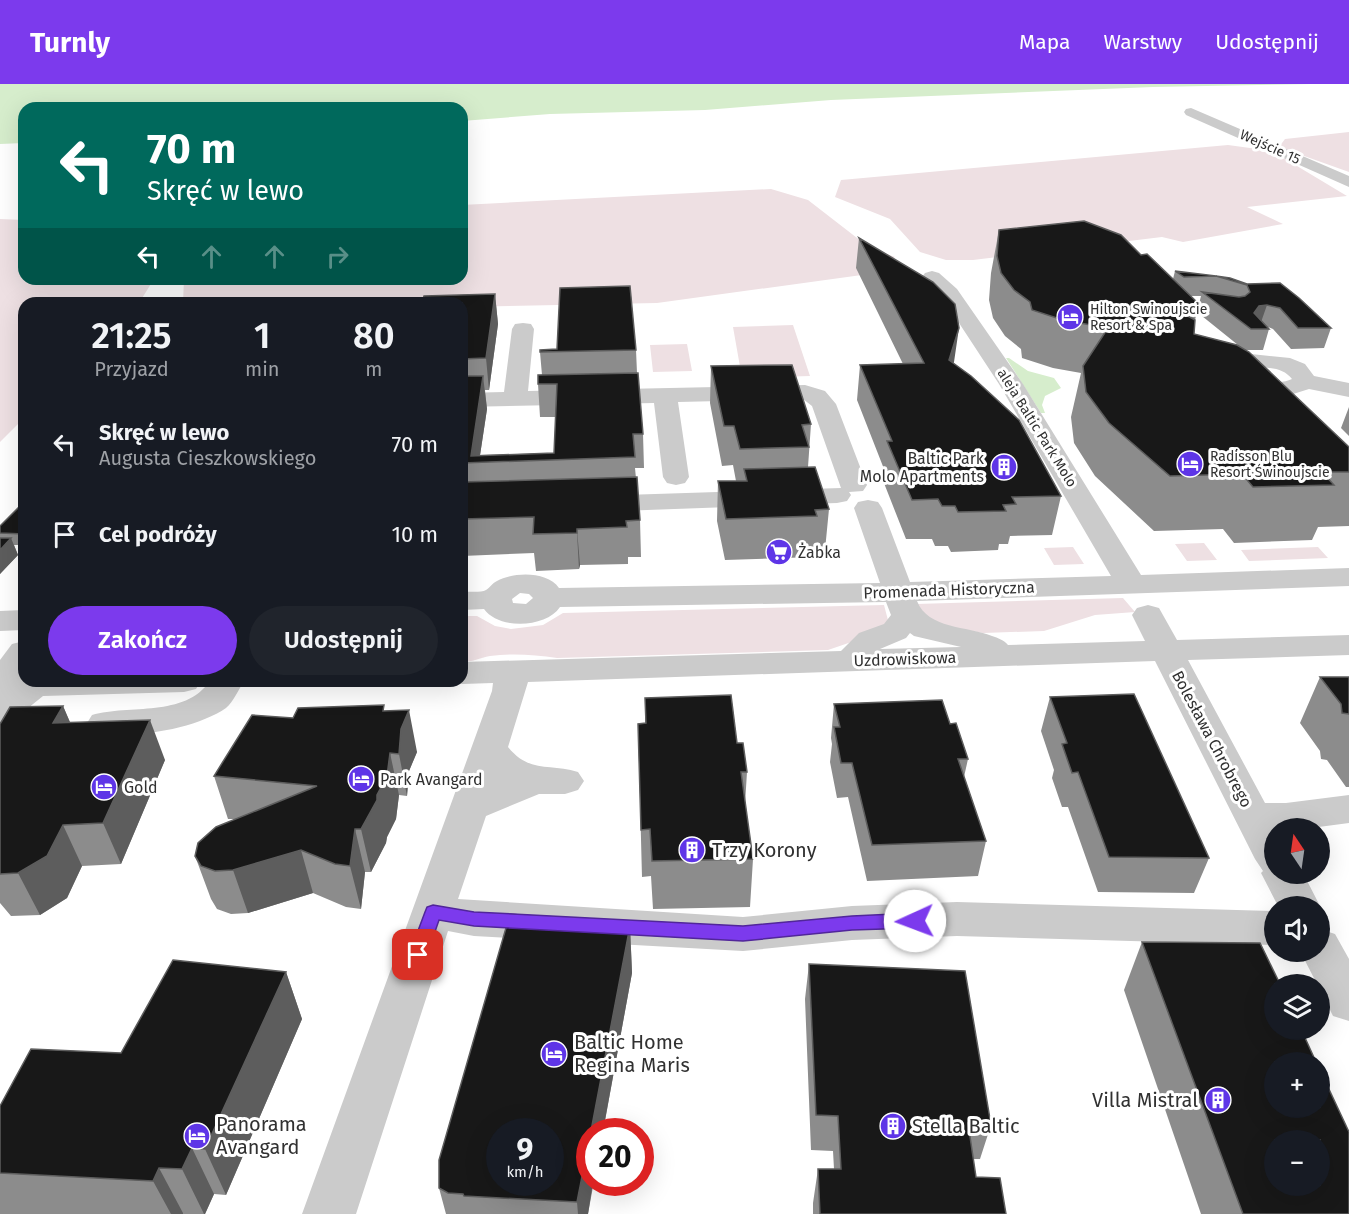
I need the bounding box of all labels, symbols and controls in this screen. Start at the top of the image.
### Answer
text: Turnly [30,26,110,59]
text: Mapa [1019,29,1070,55]
text: Warstwy [1103,29,1182,55]
text: Udostępnij [1215,29,1319,55]
text: 70 m [147,124,236,174]
icon: left [48,126,126,204]
street label: Wejście 15 [1237,126,1303,168]
text: Skręć w lewo [147,175,304,207]
icon: left [132,240,165,273]
icon: ahead [195,240,228,273]
icon: ahead [258,240,291,273]
icon: right [321,240,354,273]
place label: Hilton Swinoujscie Resort & Spa [1090,301,1207,334]
hotel icon: Hilton Swinoujscie Resort & Spa [1055,302,1085,332]
text: 21:25 [91,314,172,358]
text: 1 [254,314,270,358]
text: 80 [353,314,395,358]
text: Przyjazd [94,357,169,381]
text: min [245,357,280,381]
text: m [365,357,382,381]
street label: aleja Baltic Park Molo [994,366,1080,490]
text: Skręć w lewo [99,419,229,446]
icon: left [48,428,81,461]
text: 70 m [392,431,438,458]
text: Augusta Cieszkowskiego [99,446,316,470]
place label: Radisson Blu Resort Świnoujscie [1210,448,1330,481]
place label: Baltic Park Molo Apartments [860,449,985,486]
hotel icon: Radisson Blu Resort Świnoujscie [1175,449,1205,479]
building icon: Baltic Park Molo Apartments [989,452,1019,482]
icon: arrive [48,518,81,551]
text: Cel podróży [99,521,217,548]
text: 10 m [392,521,438,548]
supermarket icon: Żabka [764,537,794,567]
place label: Żabka [798,542,841,562]
street label: Promenada Historyczna [863,578,1035,602]
button: Zakończ [48,606,237,675]
button: Udostępnij [249,606,438,675]
street label: Uzdrowiskowa [853,648,957,670]
street label: Bolesława Chrobrego [1168,667,1256,811]
hotel icon: Park Avangard [346,764,376,794]
place label: Park Avangard [380,770,483,789]
hotel icon: Gold [89,772,119,802]
place label: Gold [124,778,158,797]
north arrow [1264,818,1330,884]
map controls [1264,818,1330,1196]
building icon: Trzy Korony [677,835,707,865]
place label: Trzy Korony [712,838,817,862]
position arrow [883,889,947,953]
button: sound [1264,896,1330,962]
pin [392,929,443,980]
icon: arrive [401,938,434,971]
button: layers [1264,974,1330,1040]
place label: Baltic Home Regina Maris [574,1030,690,1077]
hotel icon: Baltic Home Regina Maris [539,1039,569,1069]
button: + [1264,1052,1330,1118]
building icon: Villa Mistral [1203,1085,1233,1115]
place label: Villa Mistral [1092,1088,1198,1112]
building icon: Stella Baltic [878,1111,908,1141]
place label: Panorama Avangard [216,1112,307,1159]
place label: Stella Baltic [912,1114,1020,1138]
speed limit sign: 20 [576,1118,654,1196]
hotel icon: Panorama Avangard [182,1121,212,1151]
button: − [1264,1130,1330,1196]
text: 9 [517,1132,533,1168]
text: km/h [506,1163,544,1181]

